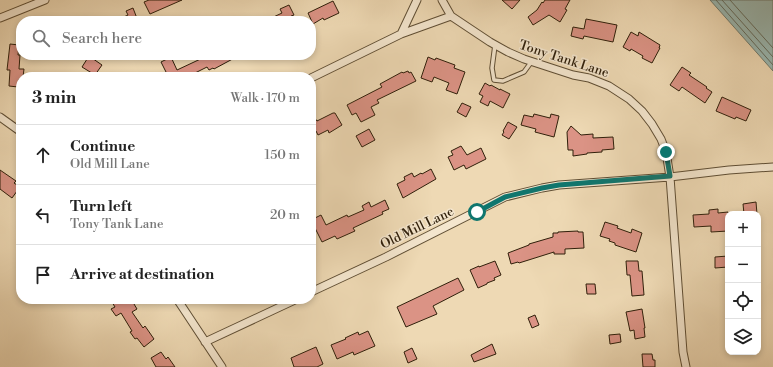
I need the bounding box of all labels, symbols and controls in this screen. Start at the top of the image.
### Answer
search box [16,16,316,60]
icon: search [30,27,52,49]
text: Search here [62,29,142,48]
street label: Tony Tank Lane [517,37,611,81]
text: 3 min [32,87,76,109]
text: Walk · 170 m [230,90,300,106]
text: Continue [70,137,135,156]
route end [657,143,675,161]
icon: ahead [32,144,54,166]
text: 150 m [265,147,300,163]
text: Old Mill Lane [70,156,150,172]
text: Turn left [70,197,132,216]
street label: Old Mill Lane [378,203,457,253]
route start [468,203,486,221]
icon: left [32,204,54,226]
text: 20 m [270,207,300,223]
map controls [725,211,761,355]
button: + [725,211,761,247]
text: Tony Tank Lane [70,216,164,232]
button: − [725,247,761,283]
icon: arrive [32,264,54,286]
text: Arrive at destination [70,265,214,284]
button: locate [725,283,761,319]
button: layers [725,319,761,355]

